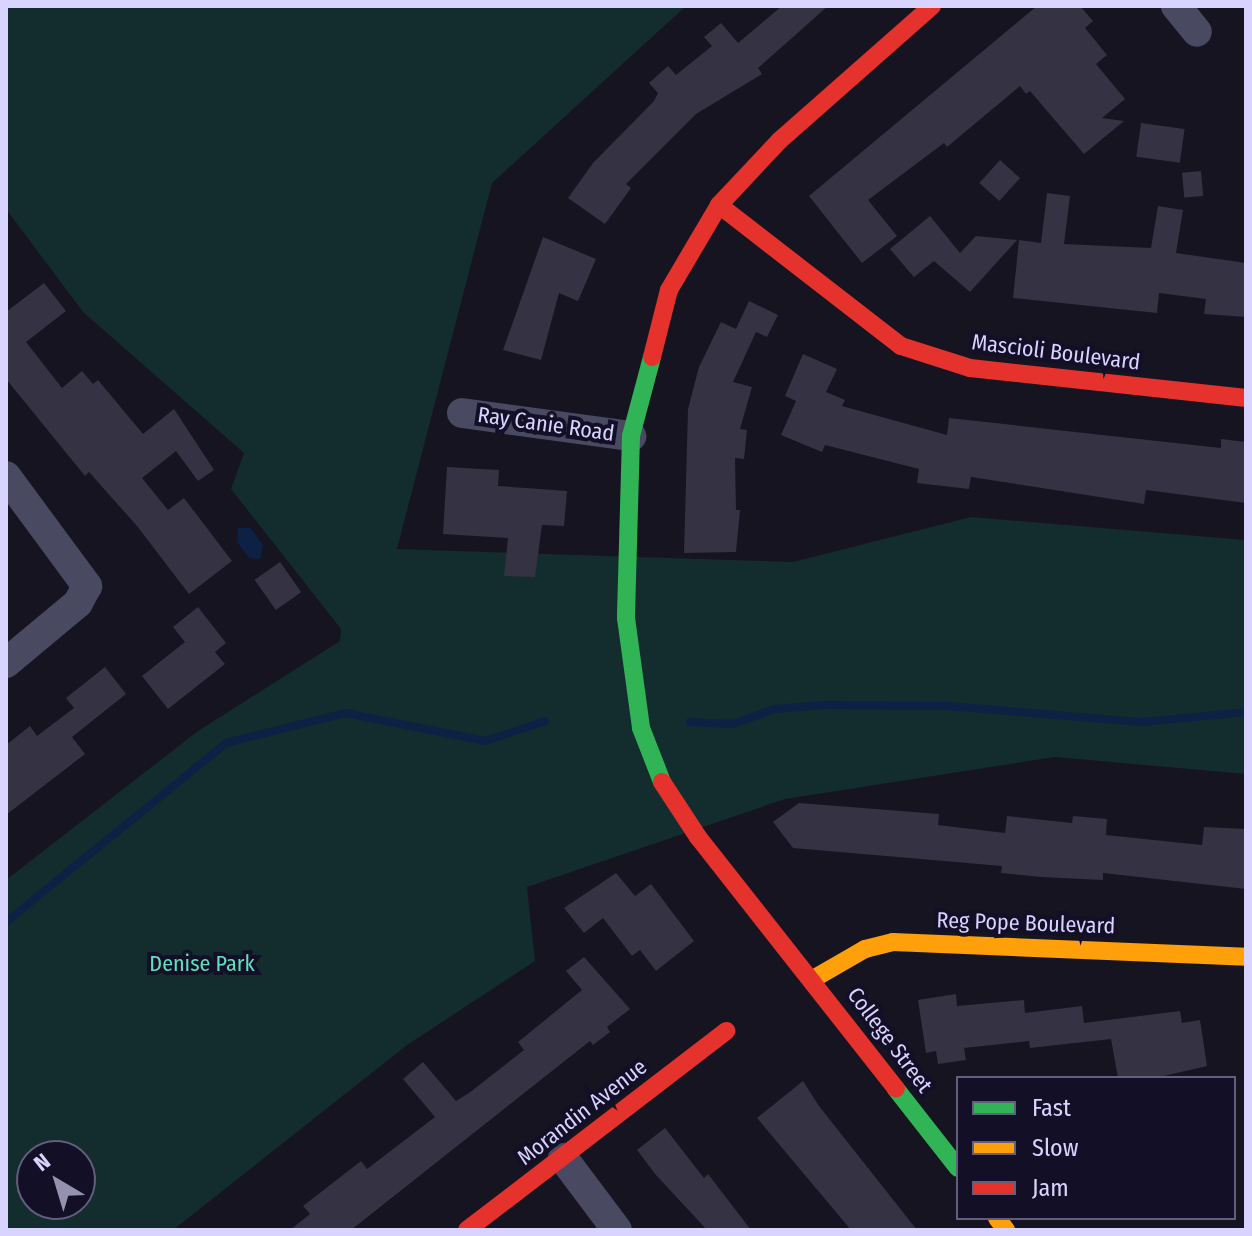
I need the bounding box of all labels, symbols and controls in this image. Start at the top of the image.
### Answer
street label: Mascioli Boulevard [970,329,1142,375]
street label: Ray Canie Road [476,401,616,447]
street label: Reg Pope Boulevard [936,907,1116,939]
park label: Denise Park [149,951,255,977]
street label: College Street [842,982,938,1098]
street label: Morandin Avenue [512,1053,652,1171]
legend [956,1076,1236,1220]
text: Fast [1032,1094,1071,1122]
text: Slow [1032,1134,1078,1162]
north arrow [16,1140,96,1220]
text: N [29,1148,56,1177]
text: Jam [1032,1174,1069,1202]

